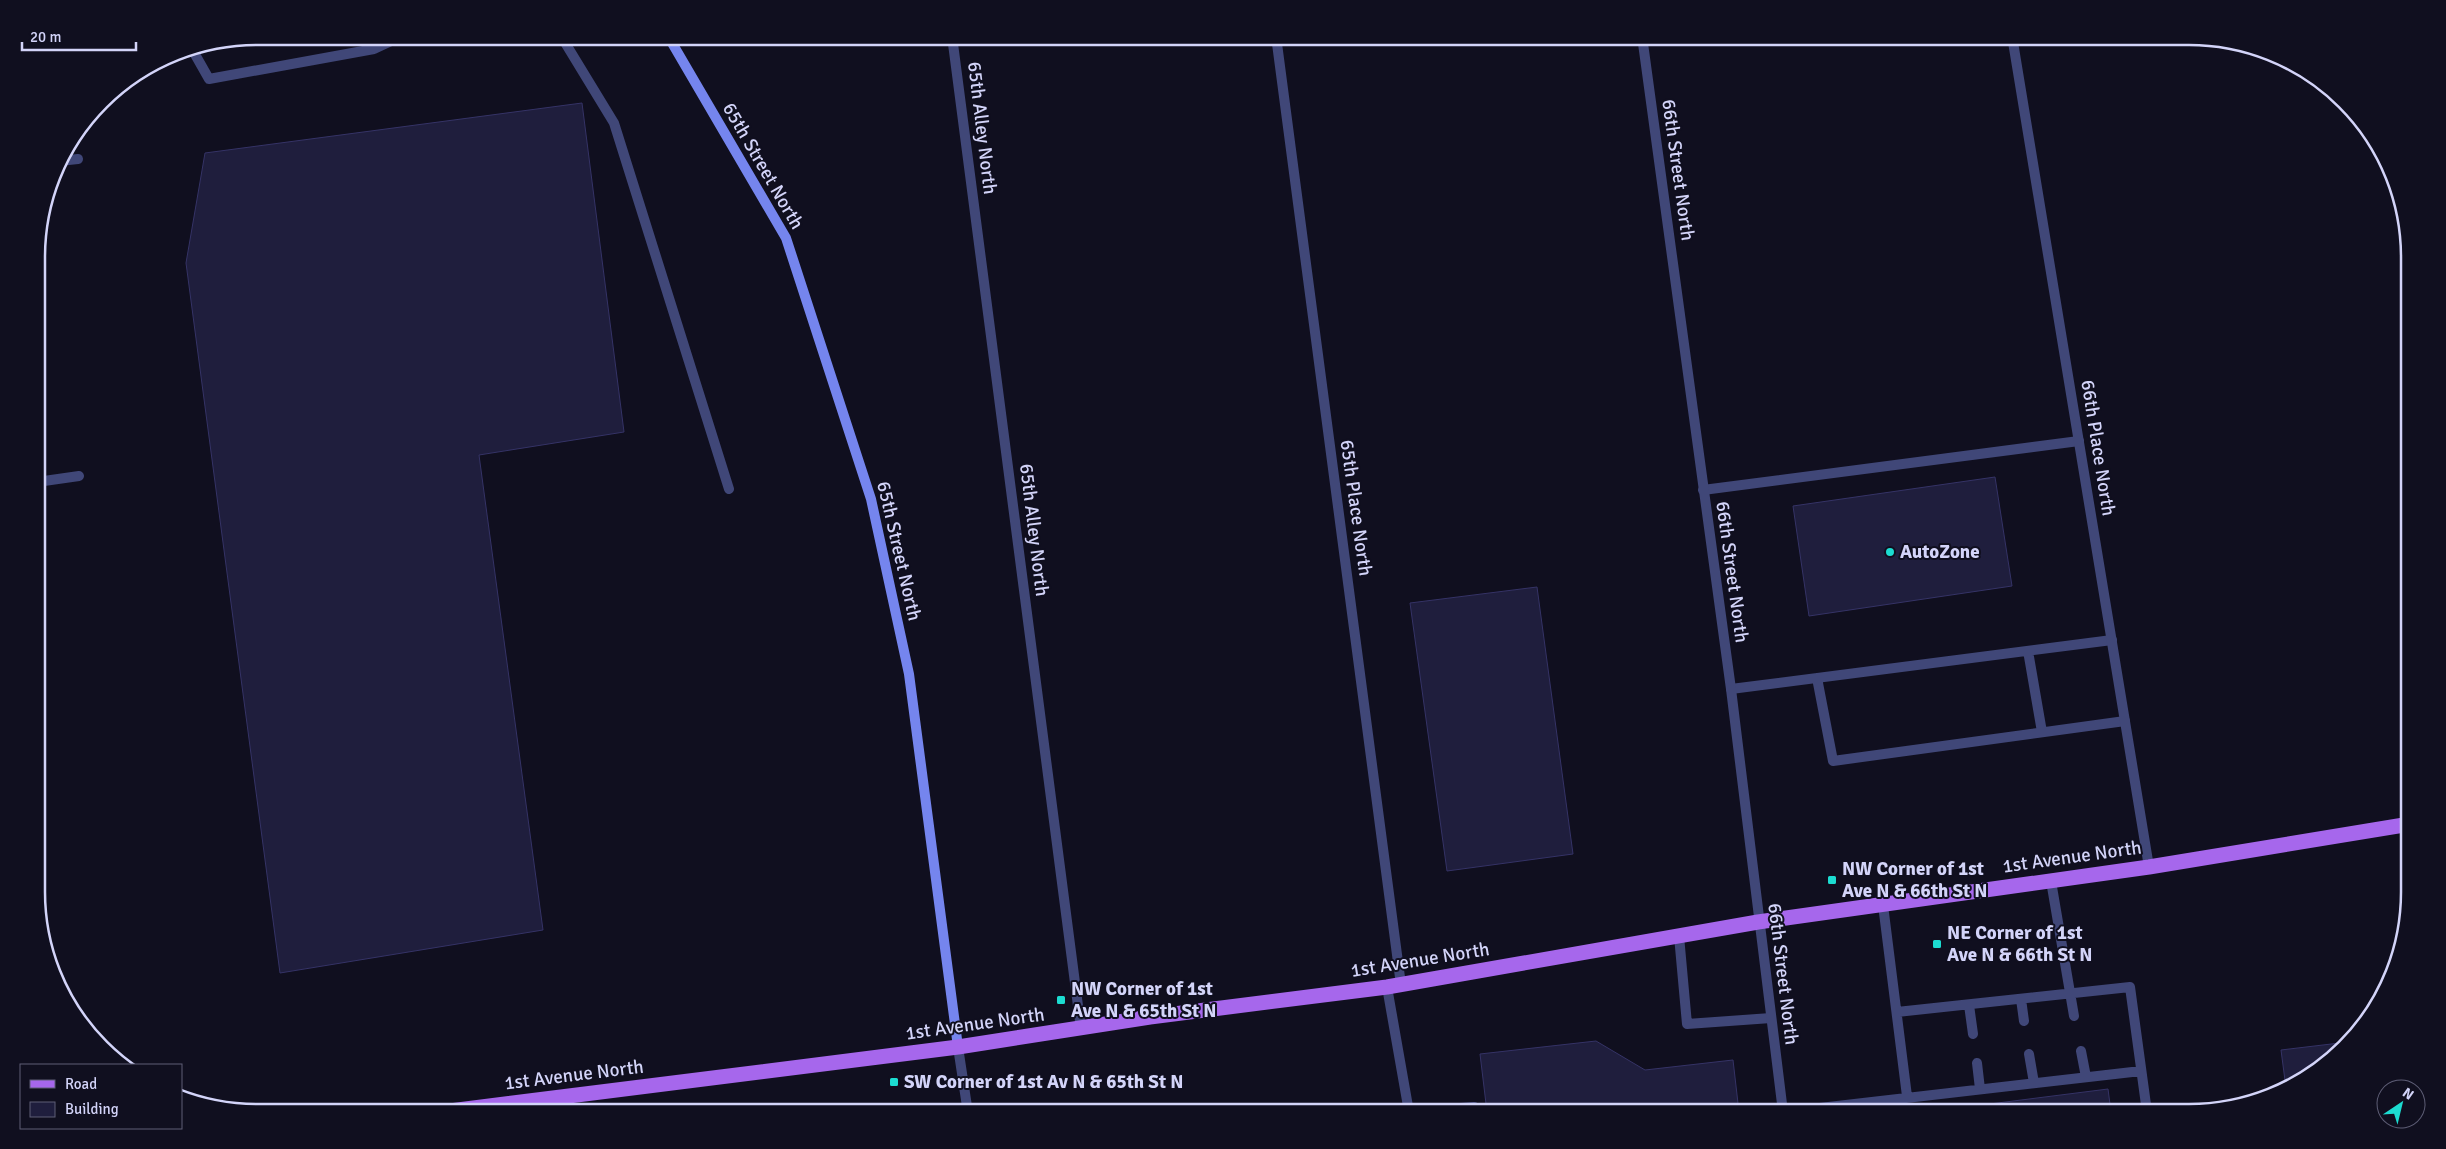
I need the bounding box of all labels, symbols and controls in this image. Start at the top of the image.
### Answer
scale bar [22,20,136,52]
text: 20 m [30,28,61,46]
street label: 65th Alley North [962,60,1002,196]
street label: 65th Street North [717,98,809,234]
street label: 66th Street North [1656,98,1700,242]
street label: 66th Place North [2075,378,2121,518]
street label: 65th Place North [1335,438,1377,578]
street label: 65th Alley North [1014,462,1054,598]
street label: 65th Street North [871,479,927,623]
street label: 66th Street North [1710,500,1754,644]
place label: AutoZone [1900,540,1980,564]
marker: AutoZone [1884,546,1896,558]
street label: 1st Avenue North [2001,835,2143,879]
place label: NW Corner of 1st Ave N & 66th St N [1842,857,1988,903]
marker: NW Corner of 1st Ave N & 66th St N [1826,874,1838,886]
street label: 66th Street North [1762,902,1804,1046]
place label: NE Corner of 1st Ave N & 66th St N [1947,921,2093,967]
street label: 1st Avenue North [1349,937,1491,983]
marker: NE Corner of 1st Ave N & 66th St N [1931,938,1943,950]
place label: NW Corner of 1st Ave N & 65th St N [1071,977,1217,1023]
marker: NW Corner of 1st Ave N & 65th St N [1055,994,1067,1006]
street label: 1st Avenue North [904,1002,1046,1046]
street label: 1st Avenue North [503,1055,645,1095]
legend [20,1064,182,1129]
place label: SW Corner of 1st Av N & 65th St N [904,1070,1183,1094]
text: Road [65,1075,97,1093]
marker: SW Corner of 1st Av N & 65th St N [888,1076,900,1088]
north arrow [2376,1079,2426,1129]
text: N [2399,1084,2417,1104]
text: Building [65,1100,119,1118]

